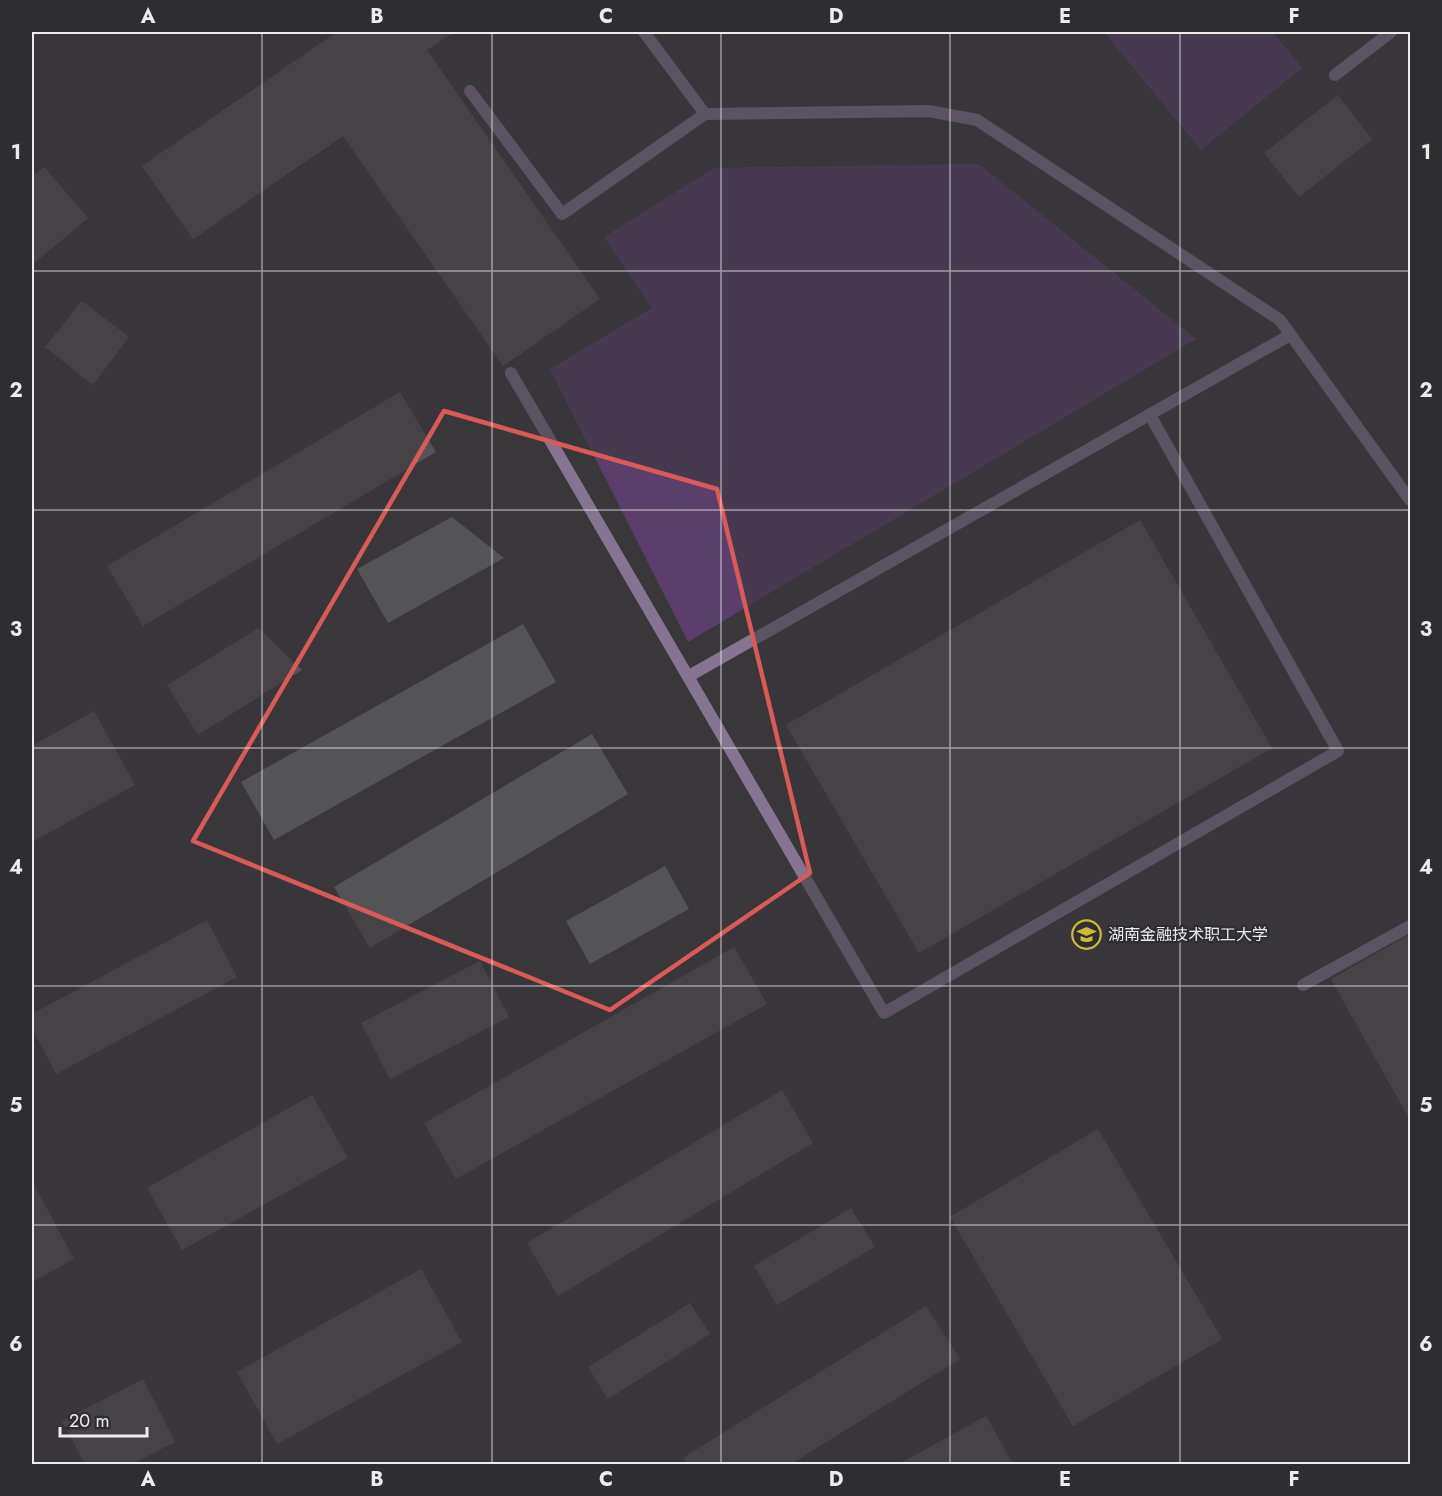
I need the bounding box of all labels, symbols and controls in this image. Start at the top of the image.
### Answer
text: A [140,2,156,31]
text: B [370,2,384,31]
text: C [599,2,613,31]
text: D [829,2,843,31]
text: E [1059,2,1071,31]
text: F [1288,2,1300,31]
text: 1 [11,138,21,167]
text: 1 [1421,138,1431,167]
text: 2 [9,376,23,405]
text: 2 [1419,376,1433,405]
text: 3 [10,615,22,644]
text: 3 [1420,615,1432,644]
text: 4 [9,853,23,882]
text: 4 [1419,853,1433,882]
school or university icon: 湖南金融技术职工大学 [1071,918,1103,950]
place label: 湖南金融技术职工大学 [1108,923,1268,946]
text: 5 [10,1091,23,1120]
text: 5 [1420,1091,1433,1120]
text: 6 [9,1330,23,1359]
text: 6 [1419,1330,1433,1359]
scale bar [60,1400,147,1438]
text: 20 m [69,1408,109,1434]
text: A [140,1465,156,1494]
text: B [370,1465,384,1494]
text: C [599,1465,613,1494]
text: D [829,1465,843,1494]
text: E [1059,1465,1071,1494]
text: F [1288,1465,1300,1494]

